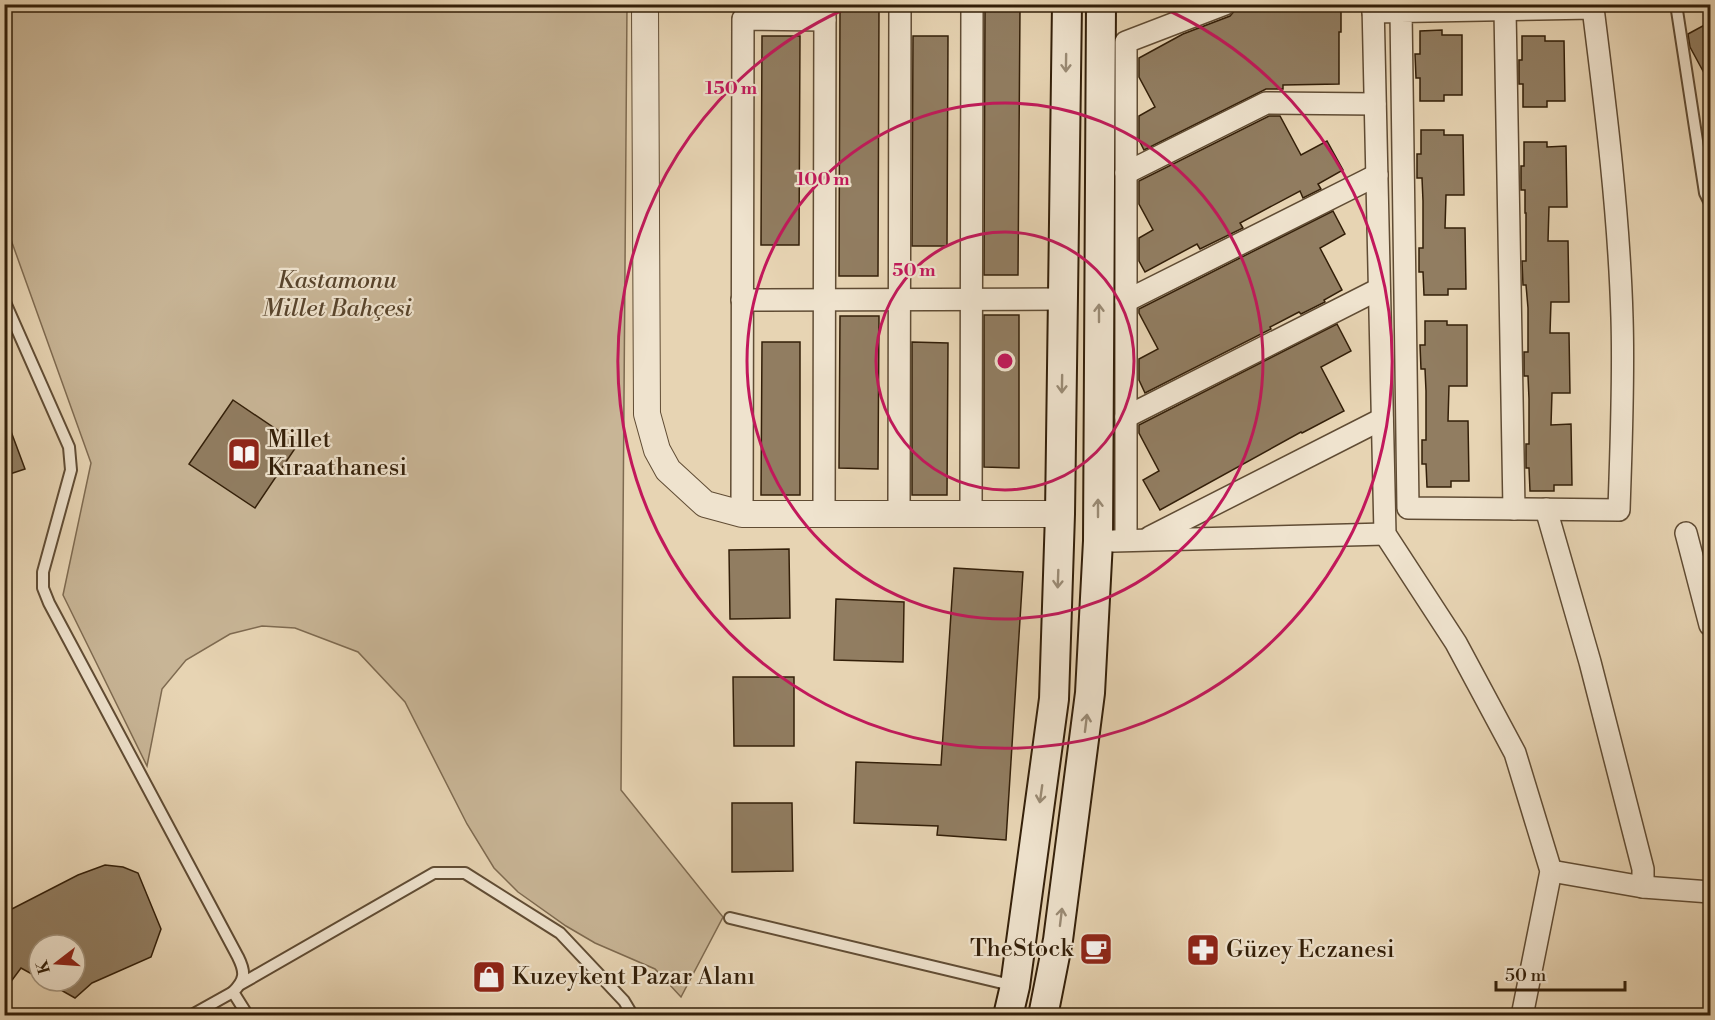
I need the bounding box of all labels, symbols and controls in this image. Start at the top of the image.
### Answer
one-way arrow [1061,52,1072,72]
text: 150 m [705,77,758,100]
text: 100 m [796,168,850,191]
text: 50 m [892,259,936,282]
park label: Kastamonu Millet Bahçesi [262,266,412,324]
one-way arrow [1094,303,1105,323]
centre of rings [995,351,1015,371]
one-way arrow [1056,373,1068,393]
place label: Millet Kıraathanesi [267,425,407,483]
library icon: Millet Kıraathanesi [226,436,262,472]
one-way arrow [1092,498,1104,518]
one-way arrow [1053,568,1064,588]
one-way arrow [1081,714,1092,734]
one-way arrow [1036,784,1047,803]
one-way arrow [1055,907,1066,927]
cafe icon: TheStock [1078,931,1114,967]
pharmacy icon: Güzey Eczanesi [1185,932,1221,968]
north arrow [27,933,87,993]
place label: TheStock [970,934,1074,964]
place label: Güzey Eczanesi [1226,935,1395,965]
scale bar [1496,954,1625,992]
text: K [32,957,55,976]
shop icon: Kuzeykent Pazar Alanı [471,959,507,995]
place label: Kuzeykent Pazar Alanı [512,962,755,992]
text: 50 m [1505,964,1547,987]

